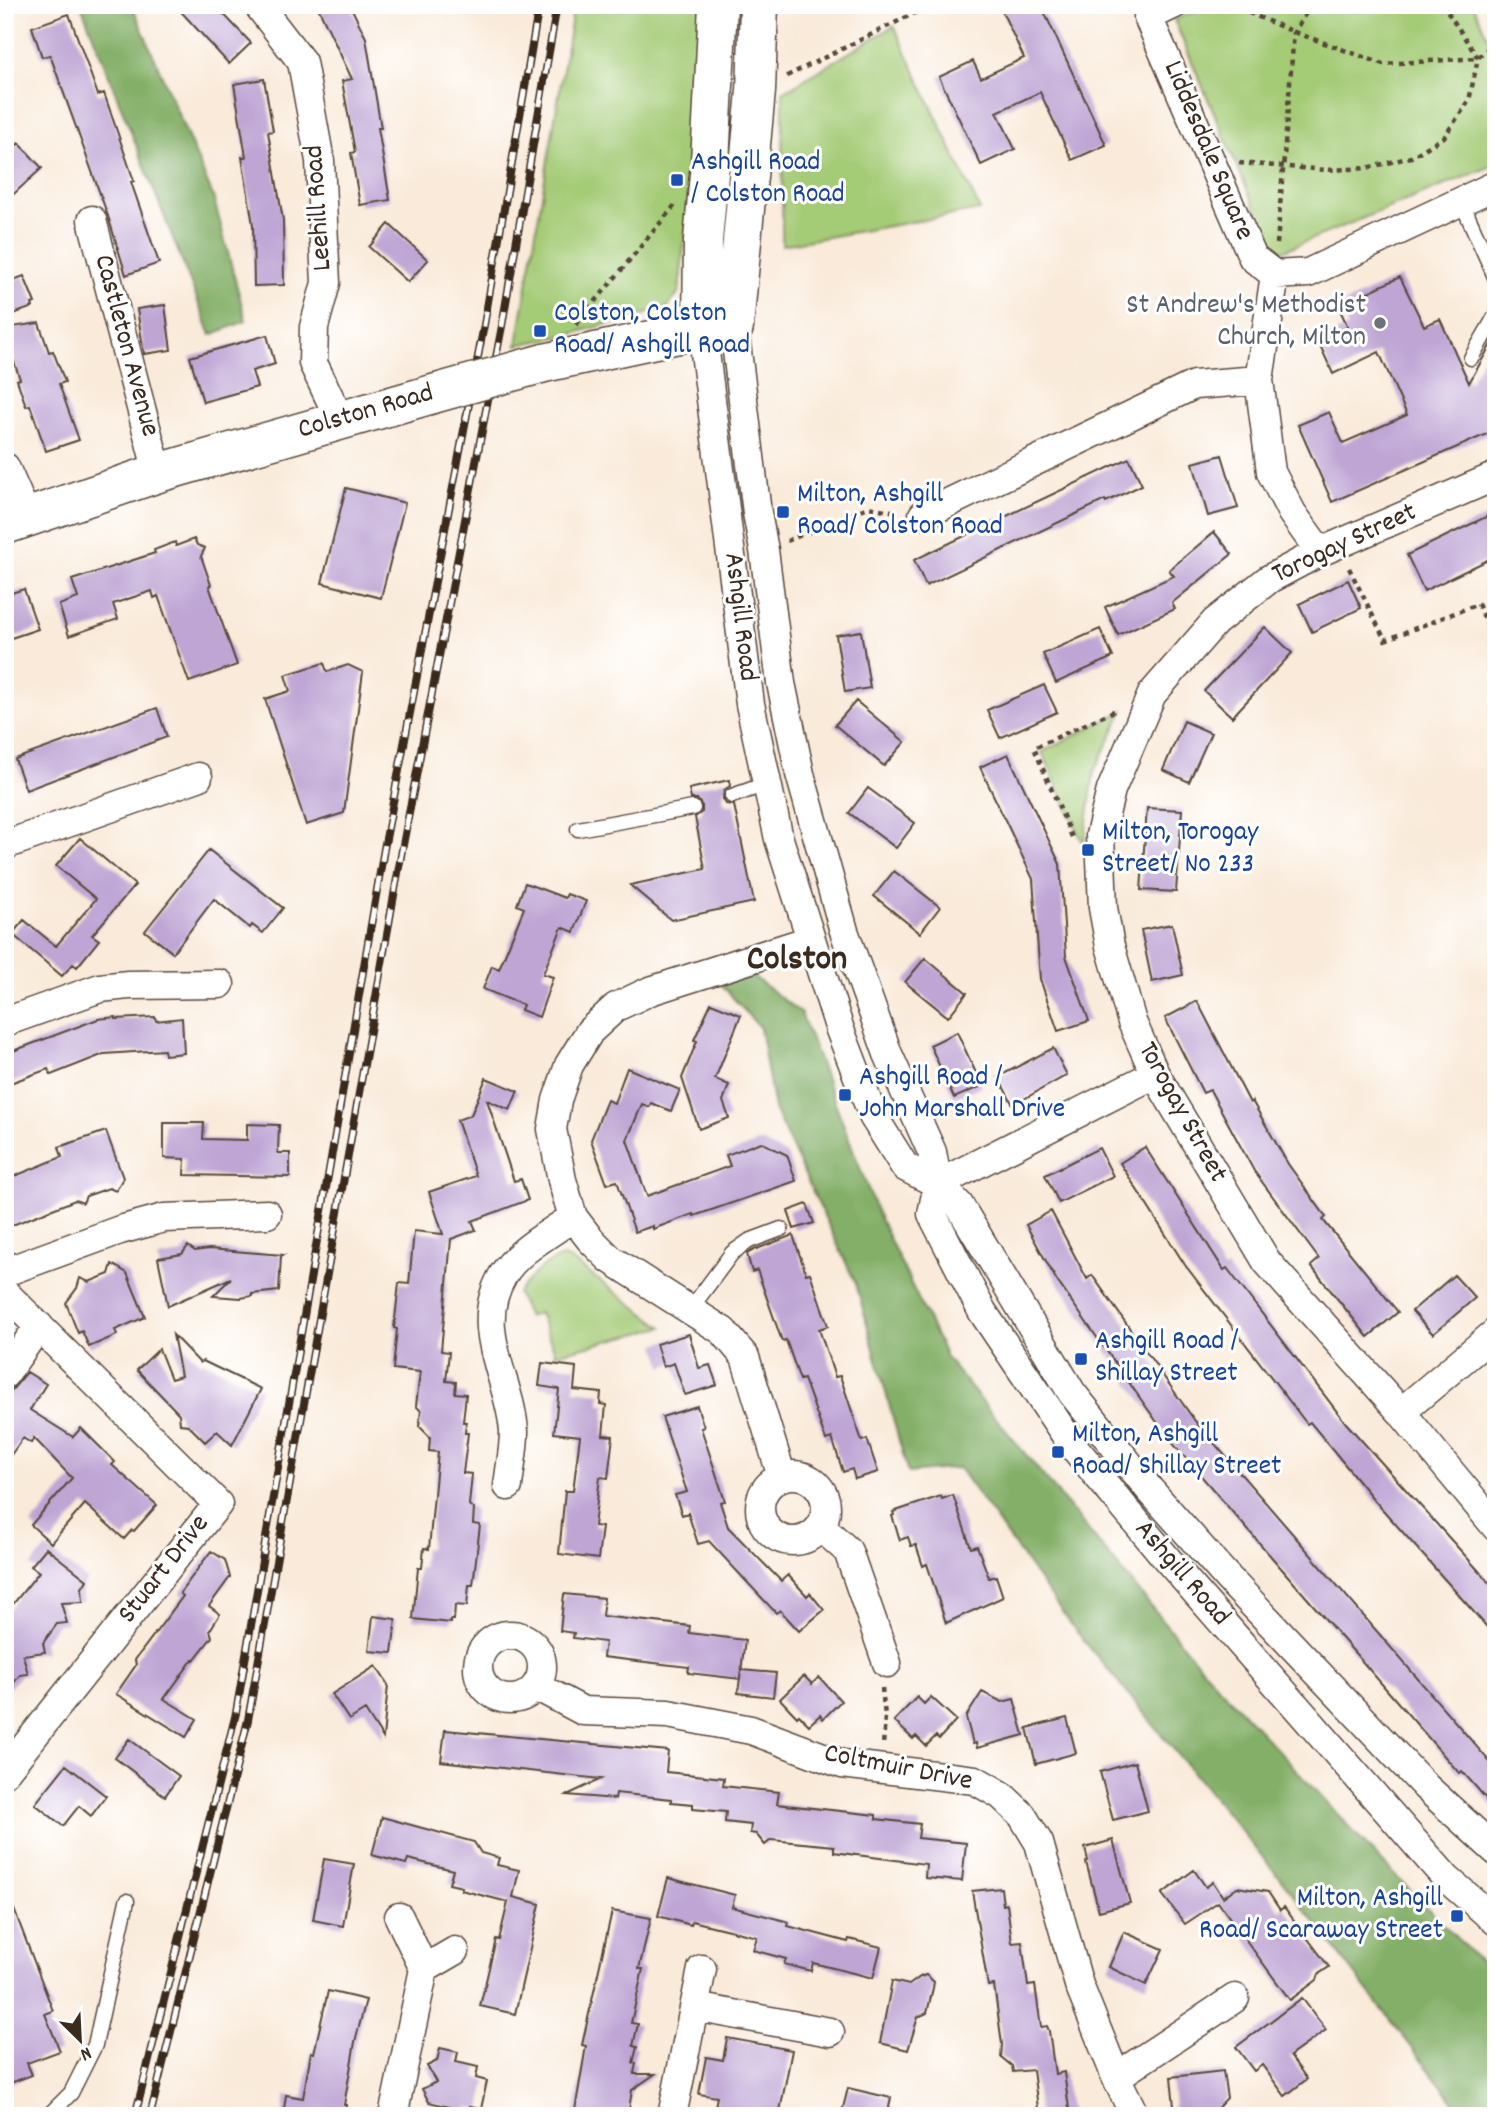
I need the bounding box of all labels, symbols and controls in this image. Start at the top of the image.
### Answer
street label: Liddesdale Square [1151,55,1263,247]
street label: Leehill Road [296,144,344,272]
place label: Ashgill Road / Colston Road [691,144,845,216]
marker: Ashgill Road / Colston Road [669,172,685,188]
street label: Castleton Avenue [82,251,168,441]
place label: St Andrew's Methodist Church, Milton [1126,287,1366,359]
place label: Colston, Colston Road/ Ashgill Road [554,295,750,367]
marker: St Andrew's Methodist Church, Milton [1372,315,1388,331]
marker: Colston, Colston Road/ Ashgill Road [532,323,548,339]
street label: Colston Road [294,375,438,451]
place label: Milton, Ashgill Road/ Colston Road [797,476,1003,548]
street label: Torogay Street [1266,494,1424,596]
marker: Milton, Ashgill Road/ Colston Road [775,504,791,520]
street label: Ashgill Road [711,550,767,684]
place label: Milton, Torogay Street/ No 233 [1102,814,1259,886]
marker: Milton, Torogay Street/ No 233 [1080,842,1096,858]
district label: Colston [747,936,847,986]
street label: Torogay Street [1126,1035,1236,1191]
place label: Ashgill Road / John Marshall Drive [859,1059,1065,1131]
marker: Ashgill Road / John Marshall Drive [837,1087,853,1103]
place label: Ashgill Road / Shillay Street [1095,1323,1239,1395]
marker: Ashgill Road / Shillay Street [1073,1351,1089,1367]
place label: Milton, Ashgill Road/ Shillay Street [1072,1416,1281,1488]
marker: Milton, Ashgill Road/ Shillay Street [1050,1444,1066,1460]
street label: Stuart Drive [110,1507,220,1633]
street label: Ashgill Road [1123,1512,1239,1636]
street label: Coltmuir Drive [820,1735,976,1803]
place label: Milton, Ashgill Road/ Scaraway Street [1199,1880,1443,1952]
marker: Milton, Ashgill Road/ Scaraway Street [1449,1908,1465,1924]
north arrow [46,2006,116,2076]
text: N [76,2038,95,2067]

